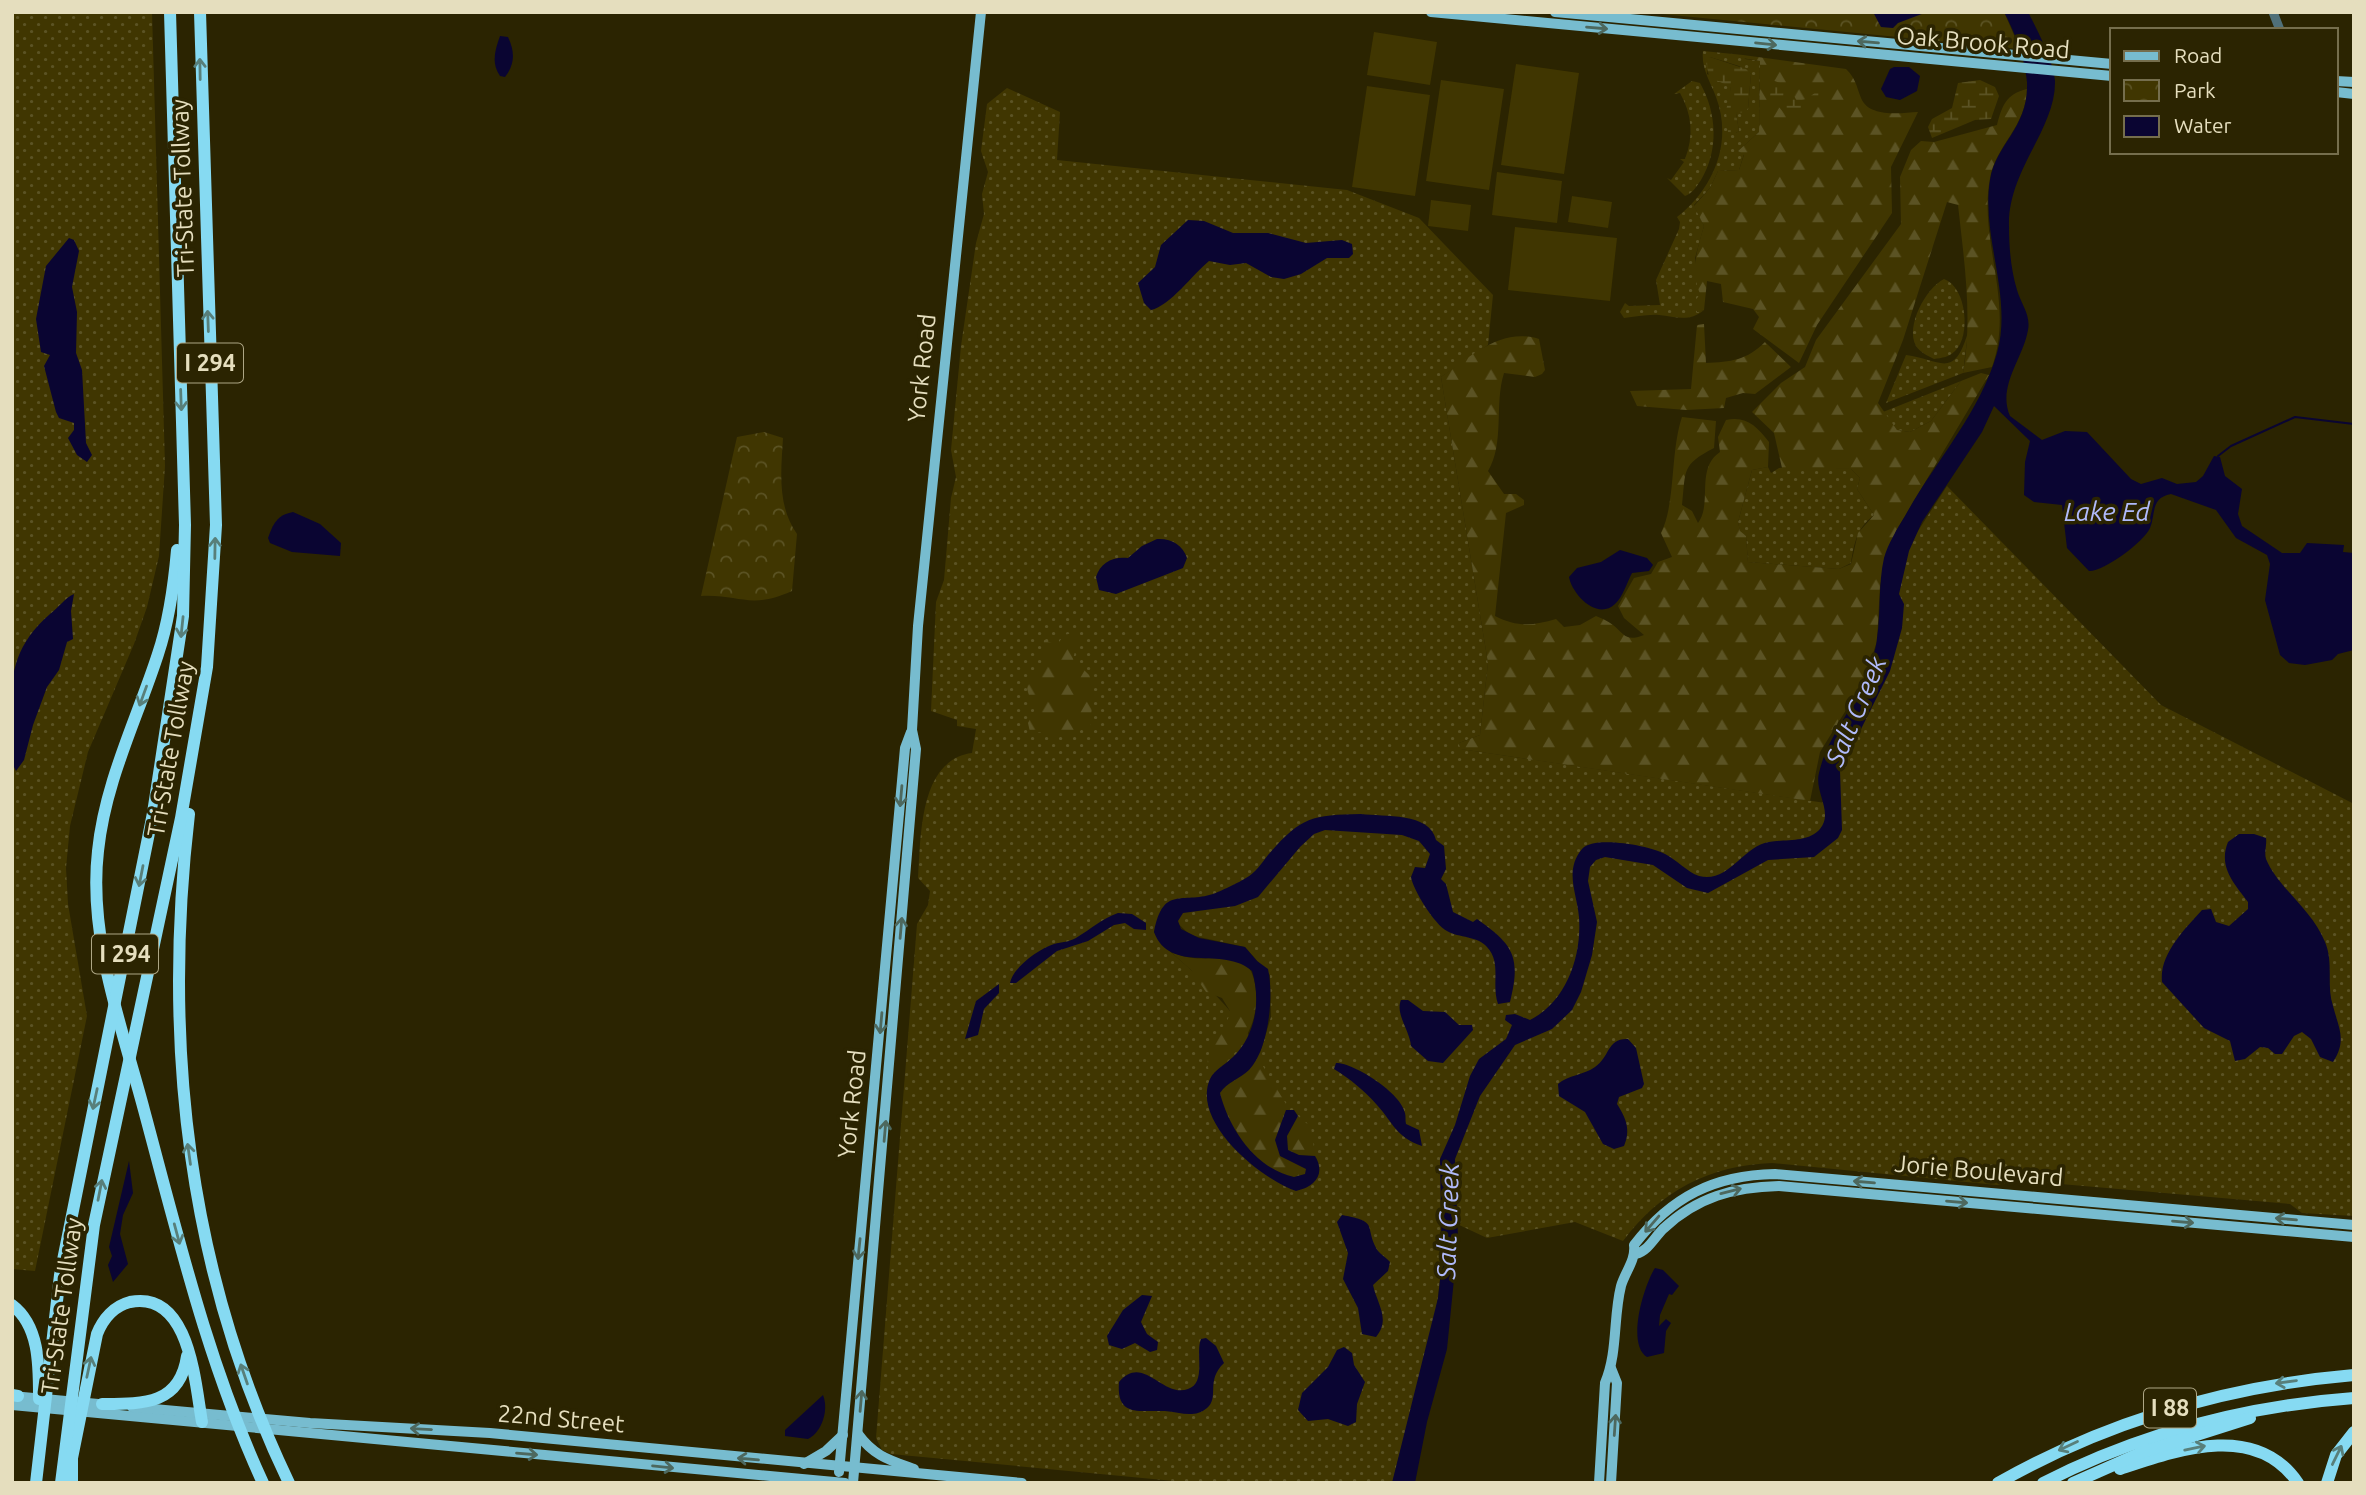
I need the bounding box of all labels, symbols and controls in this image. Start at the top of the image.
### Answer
street label: Oak Brook Road [1895,21,2071,64]
one-way arrow [1585,22,1608,35]
legend [2110,28,2338,154]
one-way arrow [1857,35,1880,48]
one-way arrow [1754,38,1777,51]
text: Road [2174,43,2222,67]
one-way arrow [193,58,206,81]
text: Park [2174,78,2216,102]
street label: Tri-State Tollway [166,98,199,277]
text: Water [2174,113,2232,137]
one-way arrow [202,310,215,333]
street label: York Road [902,312,941,424]
road number: I 294 [177,344,243,382]
one-way arrow [174,388,187,411]
water label: Lake Ed [2064,497,2152,526]
one-way arrow [208,537,222,560]
one-way arrow [175,616,188,638]
water label: Salt Creek [1819,651,1892,771]
street label: Tri-State Tollway [142,658,199,839]
one-way arrow [136,685,149,707]
one-way arrow [894,785,907,807]
one-way arrow [133,864,147,887]
one-way arrow [895,917,908,939]
road number: I 294 [92,934,158,973]
one-way arrow [874,1011,887,1034]
street label: York Road [832,1048,871,1160]
one-way arrow [87,1087,101,1110]
one-way arrow [879,1120,892,1143]
one-way arrow [182,1143,195,1166]
street label: Jorie Boulevard [1894,1150,2064,1191]
water label: Salt Creek [1431,1162,1464,1281]
one-way arrow [1853,1175,1876,1188]
one-way arrow [94,1179,108,1202]
one-way arrow [1719,1184,1741,1197]
one-way arrow [1945,1196,1968,1209]
one-way arrow [2275,1213,2298,1226]
street label: Tri-State Tollway [36,1215,87,1396]
one-way arrow [1644,1215,1660,1233]
one-way arrow [2172,1216,2194,1229]
one-way arrow [171,1222,184,1244]
one-way arrow [852,1238,865,1260]
one-way arrow [82,1356,96,1379]
one-way arrow [237,1364,249,1386]
one-way arrow [2275,1376,2298,1389]
road number: I 88 [2144,1388,2196,1428]
one-way arrow [855,1390,868,1413]
street label: 22nd Street [496,1400,626,1438]
one-way arrow [1609,1414,1622,1437]
one-way arrow [410,1423,433,1436]
one-way arrow [2058,1440,2079,1453]
one-way arrow [2183,1441,2206,1455]
one-way arrow [2330,1445,2344,1466]
one-way arrow [515,1448,538,1461]
one-way arrow [737,1452,759,1465]
one-way arrow [651,1460,674,1473]

